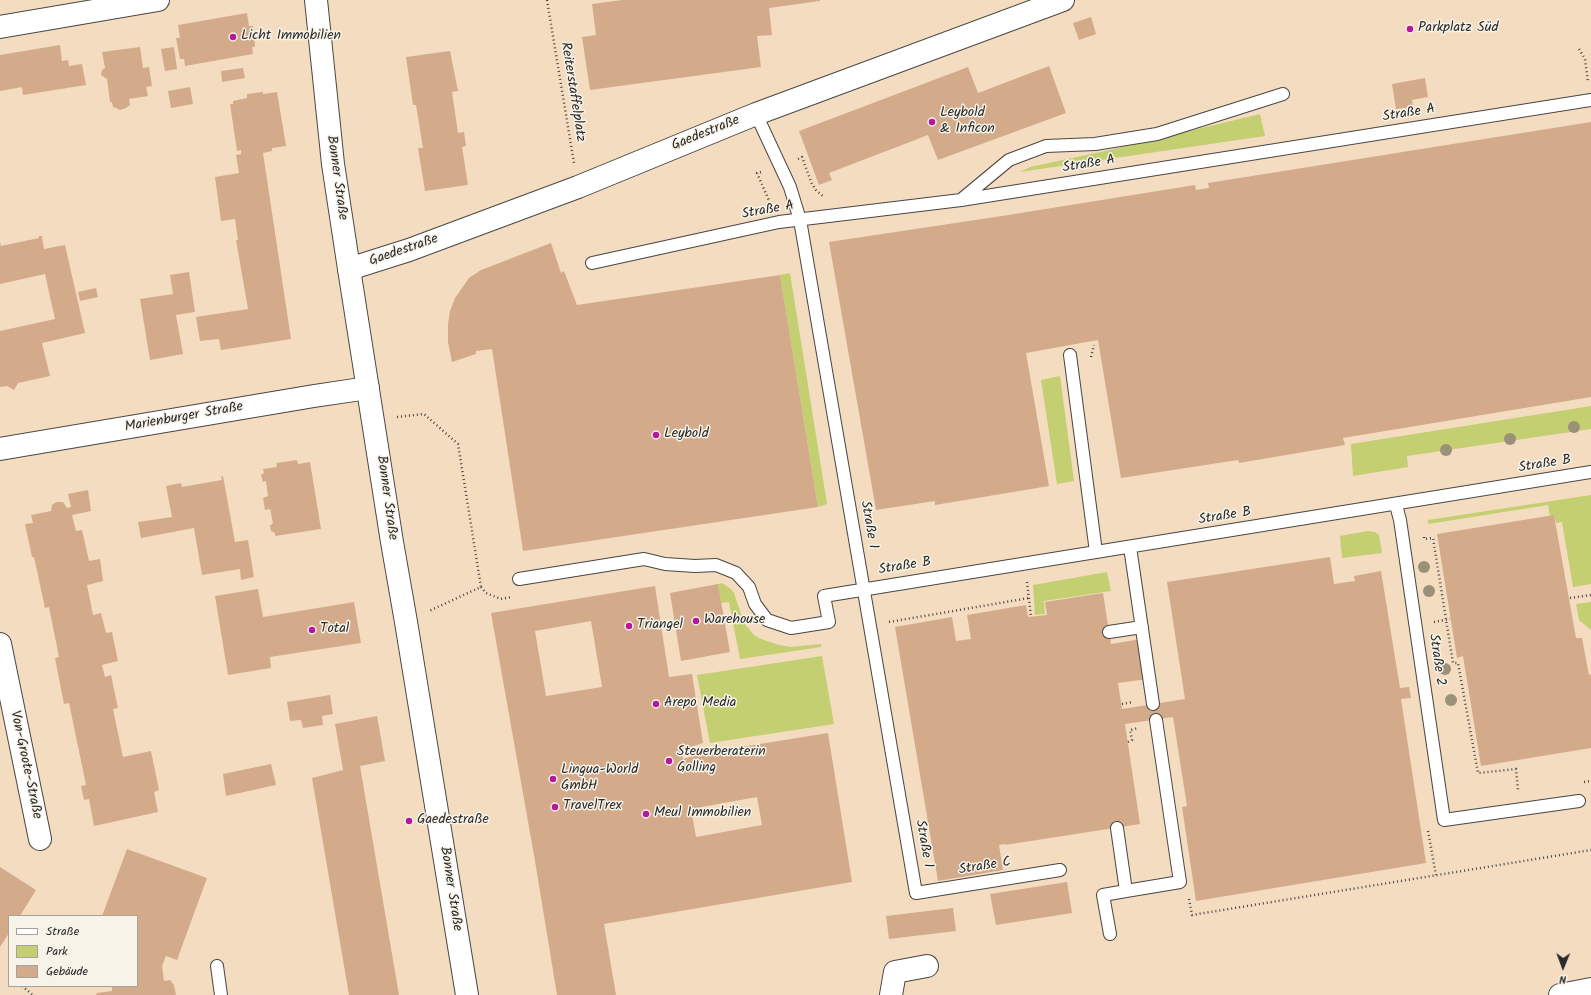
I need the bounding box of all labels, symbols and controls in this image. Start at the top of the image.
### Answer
place label: Parkplatz Süd [1418,21,1498,37]
marker: Parkplatz Süd [1405,24,1415,34]
place label: Licht Immobilien [241,29,341,45]
marker: Licht Immobilien [228,32,238,42]
street label: Reiterstaffelplatz [556,41,588,143]
street label: Straße A [1382,102,1436,126]
place label: Leybold & Inficon [940,106,995,138]
street label: Gaedestraße [670,113,742,155]
marker: Leybold & Inficon [927,117,937,127]
street label: Bonner Straße [322,135,350,221]
street label: Straße A [1062,153,1116,177]
street label: Straße A [741,198,795,224]
street label: Gaedestraße [367,231,441,271]
street label: Marienburger Straße [124,399,244,437]
place label: Leybold [664,427,709,443]
marker: Leybold [651,430,661,440]
street label: Straße B [1517,453,1573,477]
street label: Bonner Straße [372,455,400,541]
street label: Straße 1 [856,500,880,550]
street label: Straße B [1197,505,1253,529]
street label: Straße B [877,555,933,579]
place label: Warehouse [704,613,765,629]
marker: Warehouse [691,616,701,626]
place label: Triangel [637,618,683,634]
marker: Triangel [624,621,634,631]
place label: Total [320,622,349,638]
marker: Total [307,625,317,635]
street label: Straße 2 [1424,633,1448,687]
place label: Arepo Media [664,696,736,712]
marker: Arepo Media [651,699,661,709]
street label: Von-Groote-Straße [5,709,45,821]
place label: Steuerberaterin Golling [677,745,766,778]
marker: Steuerberaterin Golling [664,756,674,766]
place label: Lingua-World GmbH [561,763,638,796]
marker: Lingua-World GmbH [548,774,558,784]
place label: TravelTrex [563,799,622,815]
marker: TravelTrex [550,802,560,812]
place label: Meul Immobilien [654,806,751,822]
marker: Meul Immobilien [641,809,651,819]
place label: Gaedestraße [417,813,489,829]
marker: Gaedestraße [404,816,414,826]
street label: Straße 1 [911,819,935,869]
street label: Bonner Straße [435,846,465,932]
street label: Straße C [958,855,1012,879]
legend [8,915,138,987]
text: Straße [46,922,79,941]
text: Park [46,942,68,961]
north arrow [1543,947,1583,987]
text: Gebäude [46,962,88,981]
text: N [1559,970,1566,988]

